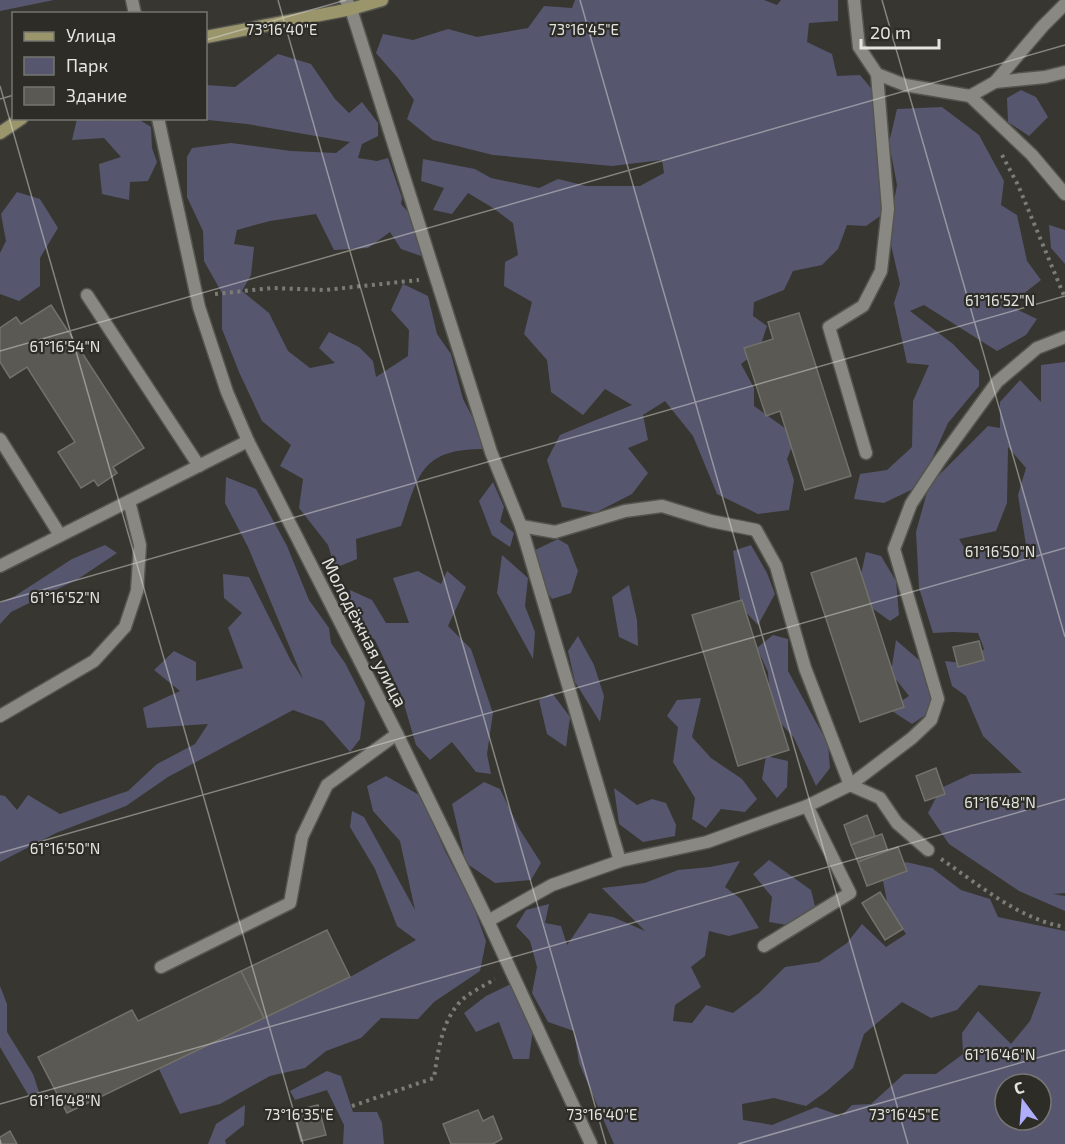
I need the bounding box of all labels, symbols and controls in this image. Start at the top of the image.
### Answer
legend [12,12,207,120]
scale bar [861,12,939,50]
text: 73°16'40"E [247,20,317,38]
text: 73°16'45"E [549,20,619,38]
text: 20 m [870,21,911,43]
text: Улица [66,24,116,46]
text: Парк [66,54,108,76]
text: Здание [66,84,127,106]
text: 61°16'52"N [965,291,1035,309]
text: 61°16'54"N [30,337,100,355]
text: 61°16'50"N [965,542,1035,560]
street label: Молодёжная улица [318,554,412,710]
text: 61°16'52"N [30,588,100,606]
text: 61°16'48"N [964,793,1036,811]
text: 61°16'50"N [30,839,100,857]
text: 61°16'46"N [964,1045,1036,1063]
north arrow [993,1072,1053,1132]
text: С [1012,1077,1026,1098]
text: 61°16'48"N [29,1091,101,1109]
text: 73°16'35"E [264,1105,334,1123]
text: 73°16'40"E [567,1105,637,1123]
text: 73°16'45"E [869,1105,939,1123]

